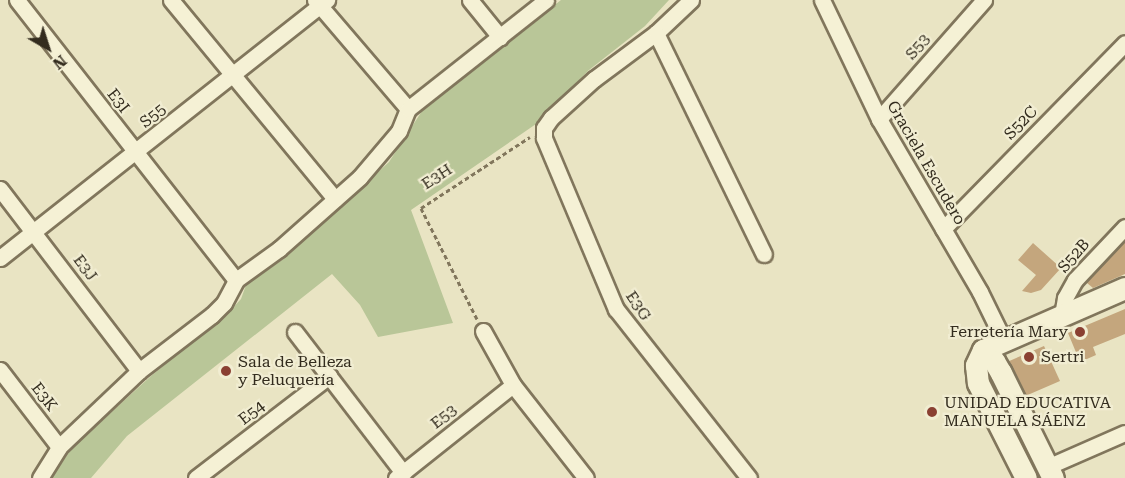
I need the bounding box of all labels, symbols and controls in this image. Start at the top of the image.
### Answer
north arrow [18,18,78,78]
street label: S53 [902,30,934,64]
text: N [49,51,70,74]
street label: E3I [103,85,133,117]
street label: Graciela Escudero [883,98,969,228]
street label: S55 [136,100,170,132]
street label: S52C [1000,102,1042,144]
street label: E3H [418,160,456,194]
street label: S52B [1054,235,1094,277]
street label: E3J [69,251,101,285]
street label: E3G [621,288,655,324]
place label: Ferretería Mary [949,322,1068,342]
marker: Ferretería Mary [1073,325,1087,339]
place label: Sertri [1041,347,1084,367]
marker: Sertri [1022,350,1036,364]
place label: Sala de Belleza y Peluquería [238,352,352,390]
marker: Sala de Belleza y Peluquería [219,364,233,378]
street label: E3K [27,379,61,415]
place label: UNIDAD EDUCATIVA MANUELA SÁENZ [944,393,1111,431]
street label: E54 [235,397,269,429]
street label: E53 [427,401,461,433]
marker: UNIDAD EDUCATIVA MANUELA SÁENZ [925,405,939,419]

